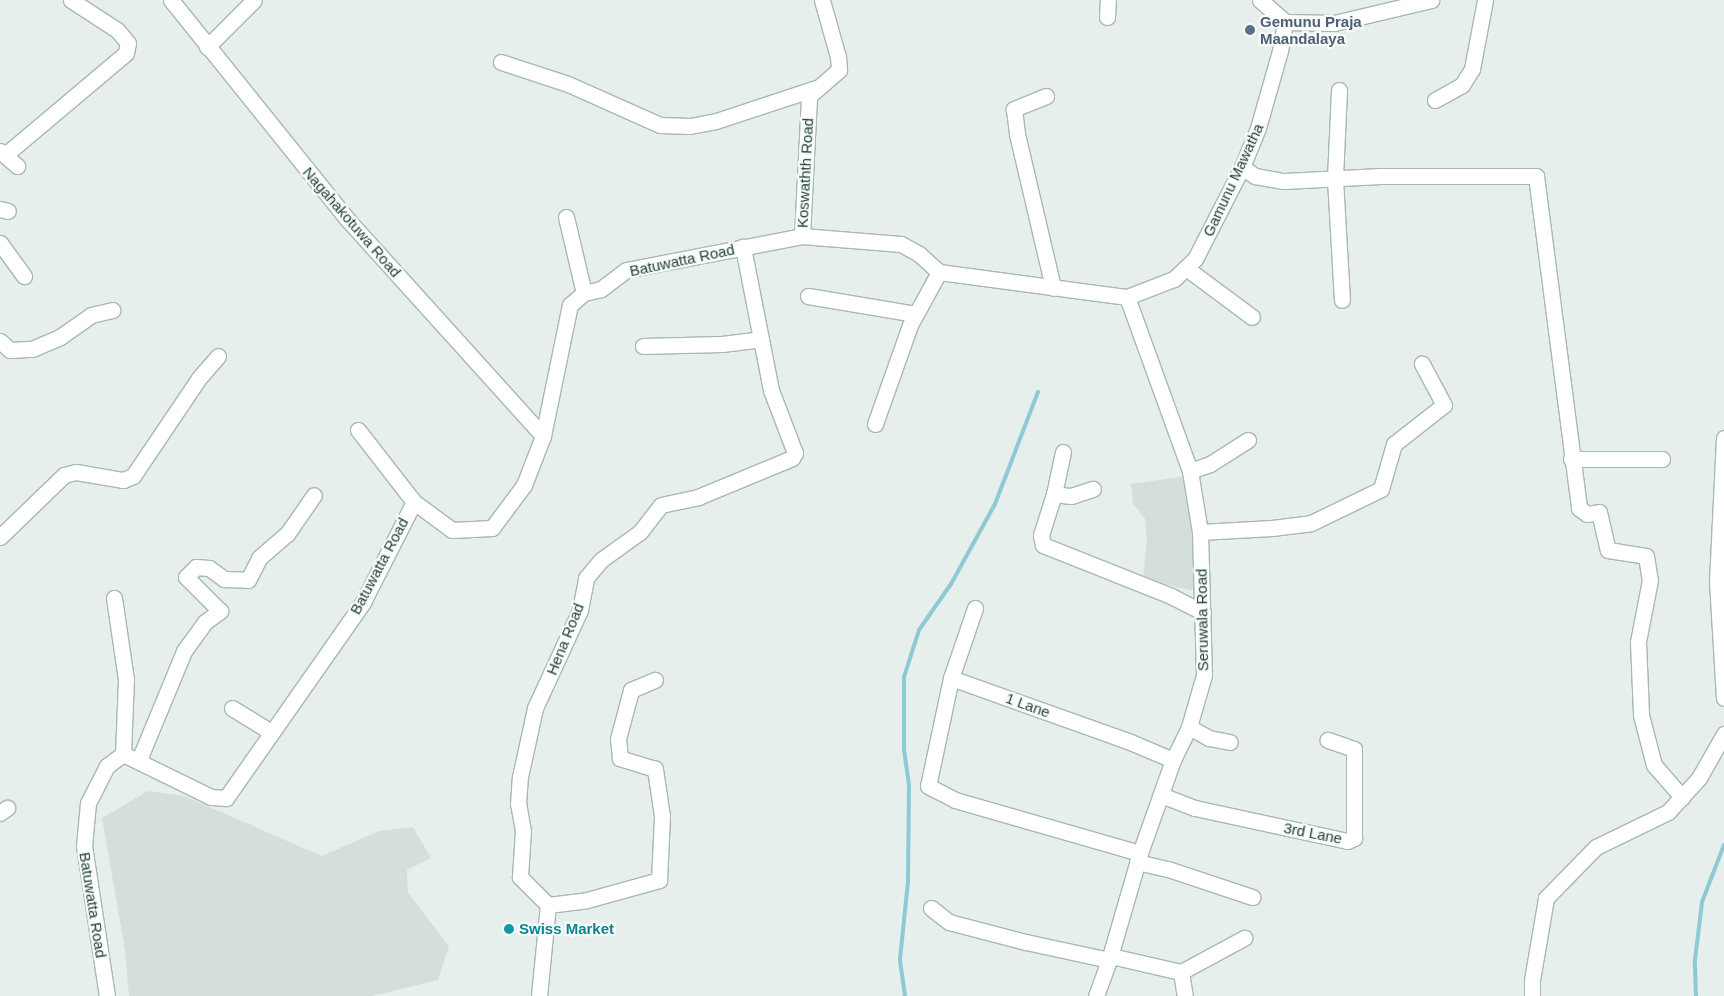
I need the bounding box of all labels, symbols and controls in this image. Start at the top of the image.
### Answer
place label: Gemunu Praja Maandalaya [1260,12,1362,47]
marker: Gemunu Praja Maandalaya [1244,24,1256,36]
street label: Koswathth Road [793,118,817,228]
street label: Gamunu Mawatha [1199,121,1267,239]
street label: Nagahakotuwa Road [299,163,405,281]
street label: Batuwatta Road [628,240,736,280]
street label: Batuwatta Road [346,515,412,617]
street label: Seruwala Road [1192,569,1212,671]
street label: Hena Road [542,600,588,678]
street label: 1 Lane [1003,689,1053,721]
street label: 3rd Lane [1282,819,1344,847]
street label: Batuwatta Road [76,851,110,959]
place label: Swiss Market [519,920,614,938]
marker: Swiss Market [503,923,515,935]

